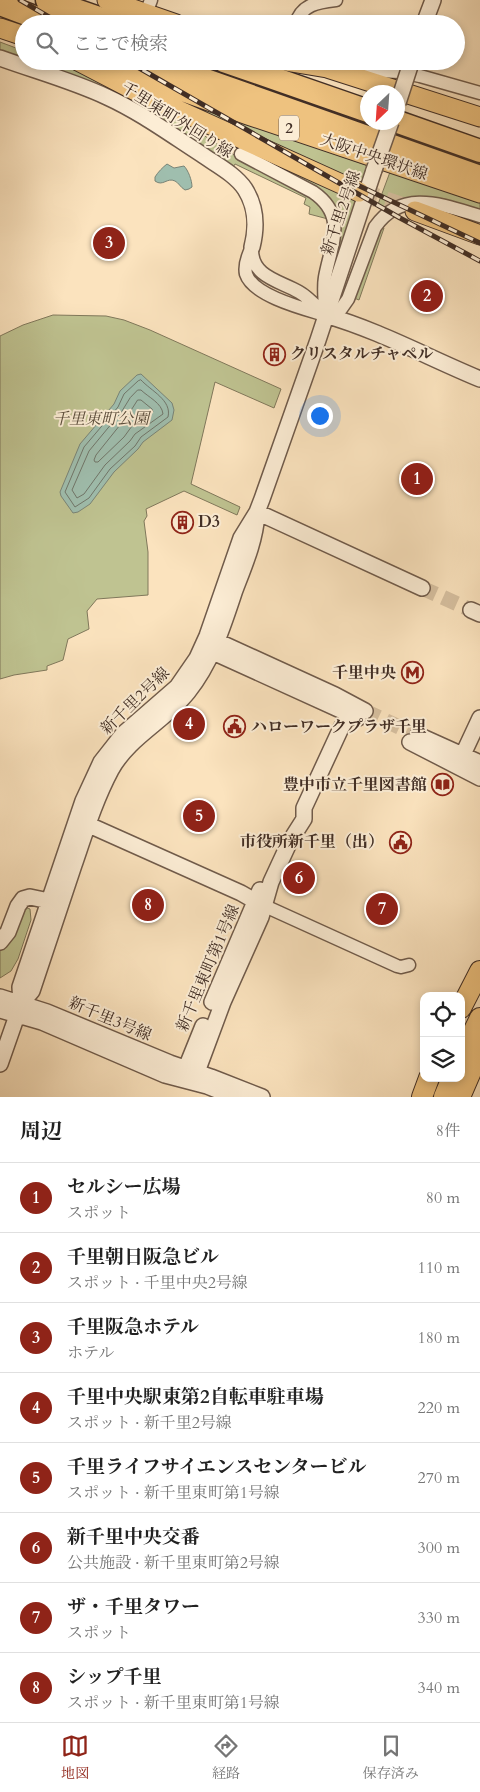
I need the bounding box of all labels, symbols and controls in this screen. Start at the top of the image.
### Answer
search box [15,15,465,70]
icon: search [33,29,61,57]
text: ここで検索 [73,31,168,57]
street label: 千里東町外回り線 [117,77,237,163]
north arrow [360,85,405,130]
road number: 2 [279,116,299,140]
street label: 大阪中央環状線 [317,128,431,186]
street label: 新千里2号線 [316,168,366,258]
pin: 3 [93,224,125,262]
pin: 2 [411,277,443,315]
building icon: クリスタルチャペル [262,342,286,366]
place label: クリスタルチャペル [290,343,433,365]
your location [307,403,333,429]
park label: 千里東町公園 [53,408,152,430]
pin: 1 [401,460,433,498]
building icon: D3 [170,510,194,534]
place label: D3 [198,511,220,533]
metro station icon: 千里中央 [400,661,424,685]
street label: 新千里2号線 [96,662,174,740]
place label: 千里中央 [332,662,396,684]
pin: 4 [173,705,205,743]
public building icon: ハローワークプラザ千里 [223,715,247,739]
place label: ハローワークプラザ千里 [251,716,427,738]
library icon: 豊中市立千里図書館 [431,773,455,797]
place label: 豊中市立千里図書館 [283,774,427,796]
pin: 5 [183,797,215,835]
public building icon: 市役所新千里（出） [388,830,412,854]
place label: 市役所新千里（出） [240,831,384,853]
pin: 6 [283,859,315,897]
pin: 8 [132,886,164,924]
pin: 7 [366,890,398,928]
street label: 新千里東町第1号線 [171,901,245,1035]
street label: 新千里3号線 [65,992,155,1046]
map controls [420,992,465,1082]
button: locate [420,992,465,1037]
button: layers [420,1037,465,1082]
text: 周辺 [20,1117,62,1146]
text: 8件 [436,1120,460,1142]
text: セルシー広場 [67,1174,181,1200]
text: 1 [32,1187,40,1209]
text: 80 m [426,1187,460,1209]
text: スポット [67,1202,131,1224]
text: 千里朝日阪急ビル [67,1244,219,1270]
text: 2 [32,1257,40,1279]
text: 110 m [418,1257,460,1279]
text: スポット · 千里中央2号線 [67,1272,248,1294]
text: 千里阪急ホテル [67,1314,199,1340]
text: 3 [32,1327,40,1349]
text: 180 m [418,1327,460,1349]
text: ホテル [67,1342,114,1364]
text: 千里中央駅東第2自転車駐車場 [67,1384,324,1410]
text: 4 [32,1397,40,1419]
text: 220 m [418,1397,460,1419]
text: スポット · 新千里2号線 [67,1412,232,1434]
text: 千里ライフサイエンスセンタービル [67,1454,366,1480]
text: 5 [32,1467,40,1489]
text: 270 m [418,1467,460,1489]
text: スポット · 新千里東町第1号線 [67,1482,280,1504]
text: 新千里中央交番 [67,1524,200,1550]
text: 6 [32,1537,40,1559]
text: 300 m [418,1537,460,1559]
text: 公共施設 · 新千里東町第2号線 [67,1552,280,1574]
text: ザ・千里タワー [67,1594,200,1620]
text: 7 [32,1607,40,1629]
text: 330 m [418,1607,460,1629]
text: スポット [67,1622,131,1644]
text: シップ千里 [67,1664,162,1690]
text: 8 [32,1677,40,1699]
text: 340 m [418,1677,460,1699]
text: スポット · 新千里東町第1号線 [67,1692,280,1714]
tab: 地図 [61,1732,89,1783]
tab: 経路 [212,1732,240,1783]
tab: 保存済み [363,1732,419,1783]

